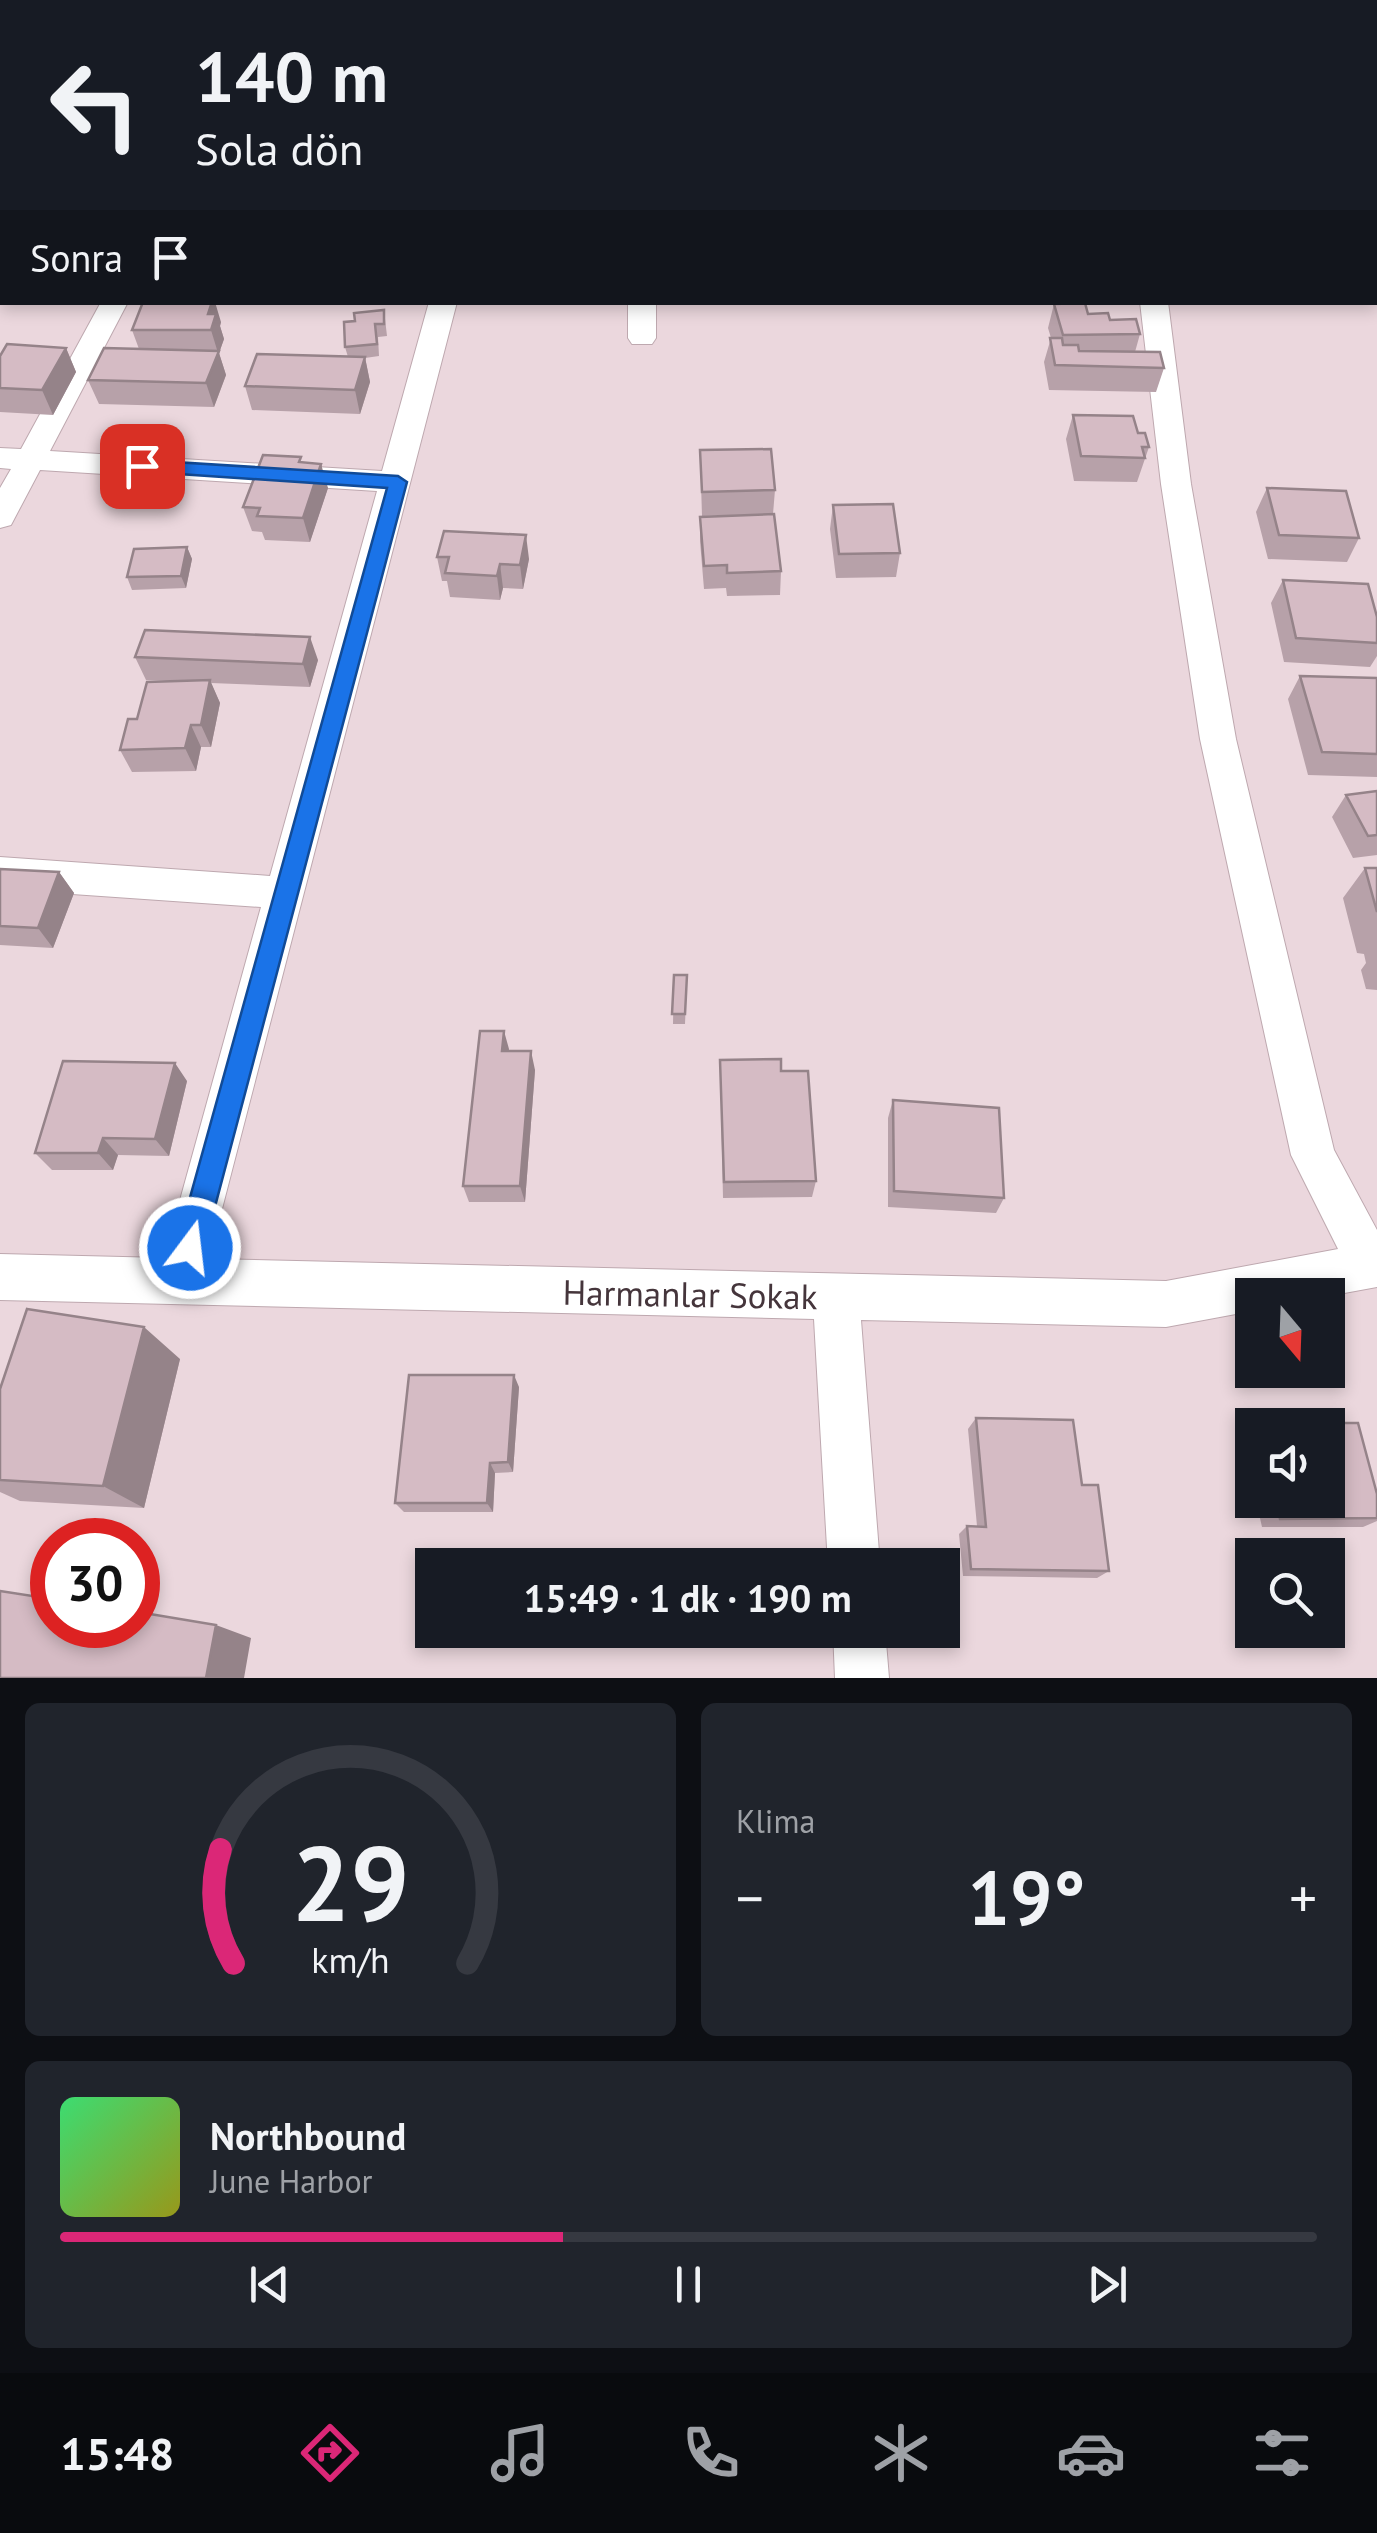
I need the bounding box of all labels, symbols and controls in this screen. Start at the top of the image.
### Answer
text: 140 m [195,31,388,121]
icon: left [30,40,160,170]
text: Sola dön [195,119,363,177]
icon: arrive [143,230,198,285]
text: Sonra [30,233,123,282]
pin [100,424,185,509]
icon: arrive [115,439,170,494]
position arrow [138,1196,242,1300]
street label: Harmanlar Sokak [562,1269,818,1319]
north arrow [1235,1278,1345,1388]
map controls [1235,1278,1345,1648]
button: sound [1235,1408,1345,1518]
speed limit sign: 30 [30,1518,160,1648]
button: search [1235,1538,1345,1648]
text: 15:49 · 1 dk · 190 m [523,1573,852,1622]
text: Klima [736,1800,815,1842]
text: 29 [292,1815,409,1950]
text: 19° [968,1849,1085,1946]
text: − [736,1862,764,1933]
text: + [1289,1862,1317,1933]
text: km/h [311,1937,390,1983]
text: Northbound [210,2111,406,2160]
text: June Harbor [210,2160,372,2202]
icon: previous [242,2257,297,2312]
icon: pause [661,2257,716,2312]
icon: next [1080,2257,1135,2312]
icon: directions [295,2418,365,2488]
icon: music [485,2418,555,2488]
icon: phone [676,2418,746,2488]
icon: climate [866,2418,936,2488]
icon: car [1056,2418,1126,2488]
icon: filters [1247,2418,1317,2488]
text: 15:48 [60,2424,174,2482]

